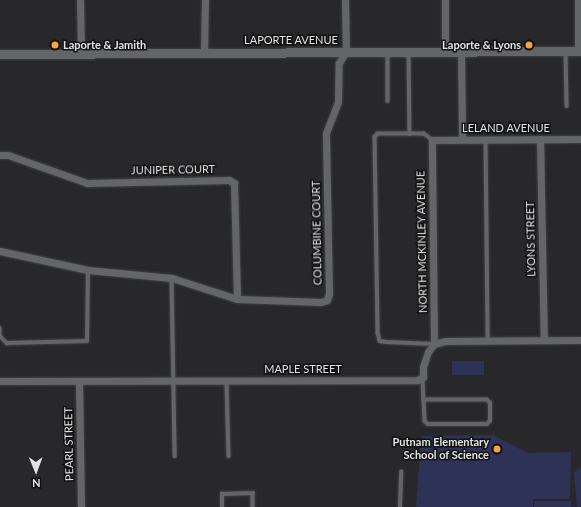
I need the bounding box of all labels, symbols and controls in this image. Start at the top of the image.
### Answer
street label: LAPORTE AVENUE [244,33,338,47]
place label: Laporte & Jamith [63,38,147,52]
place label: Laporte & Lyons [442,38,521,52]
marker: Laporte & Jamith [50,40,60,50]
marker: Laporte & Lyons [524,40,534,50]
street label: LELAND AVENUE [462,121,550,135]
street label: JUNIPER COURT [131,163,215,177]
street label: NORTH MCKINLEY AVENUE [414,170,430,314]
street label: COLUMBINE COURT [309,181,325,285]
street label: LYONS STREET [524,201,538,277]
street label: MAPLE STREET [264,362,342,376]
street label: PEARL STREET [62,407,76,481]
place label: Putnam Elementary School of Science [393,436,489,462]
marker: Putnam Elementary School of Science [492,444,502,454]
north arrow [16,451,56,491]
text: N [32,477,41,490]

